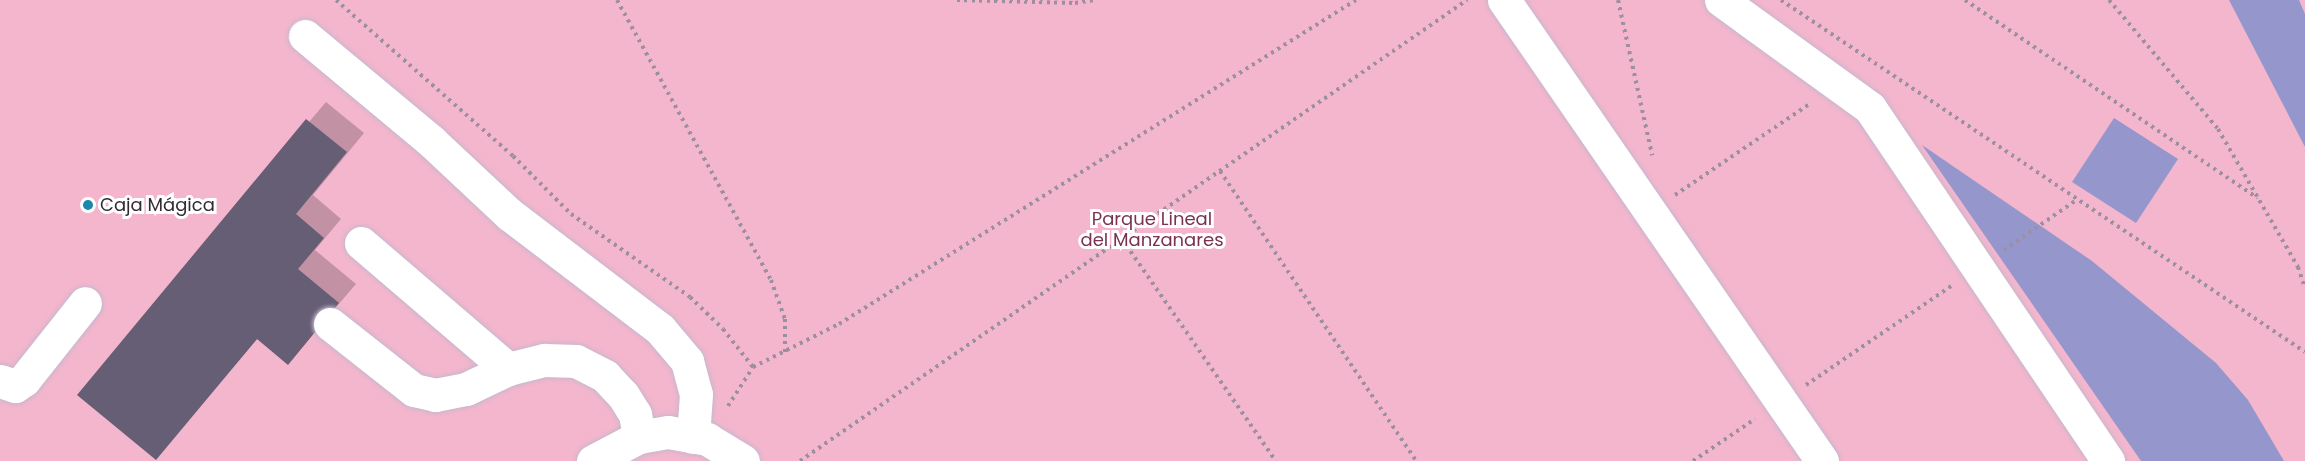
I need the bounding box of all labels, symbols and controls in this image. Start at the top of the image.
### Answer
place label: Caja Mágica [100,194,215,216]
marker: Caja Mágica [81,198,95,212]
park label: Parque Lineal del Manzanares [1080,209,1224,252]

